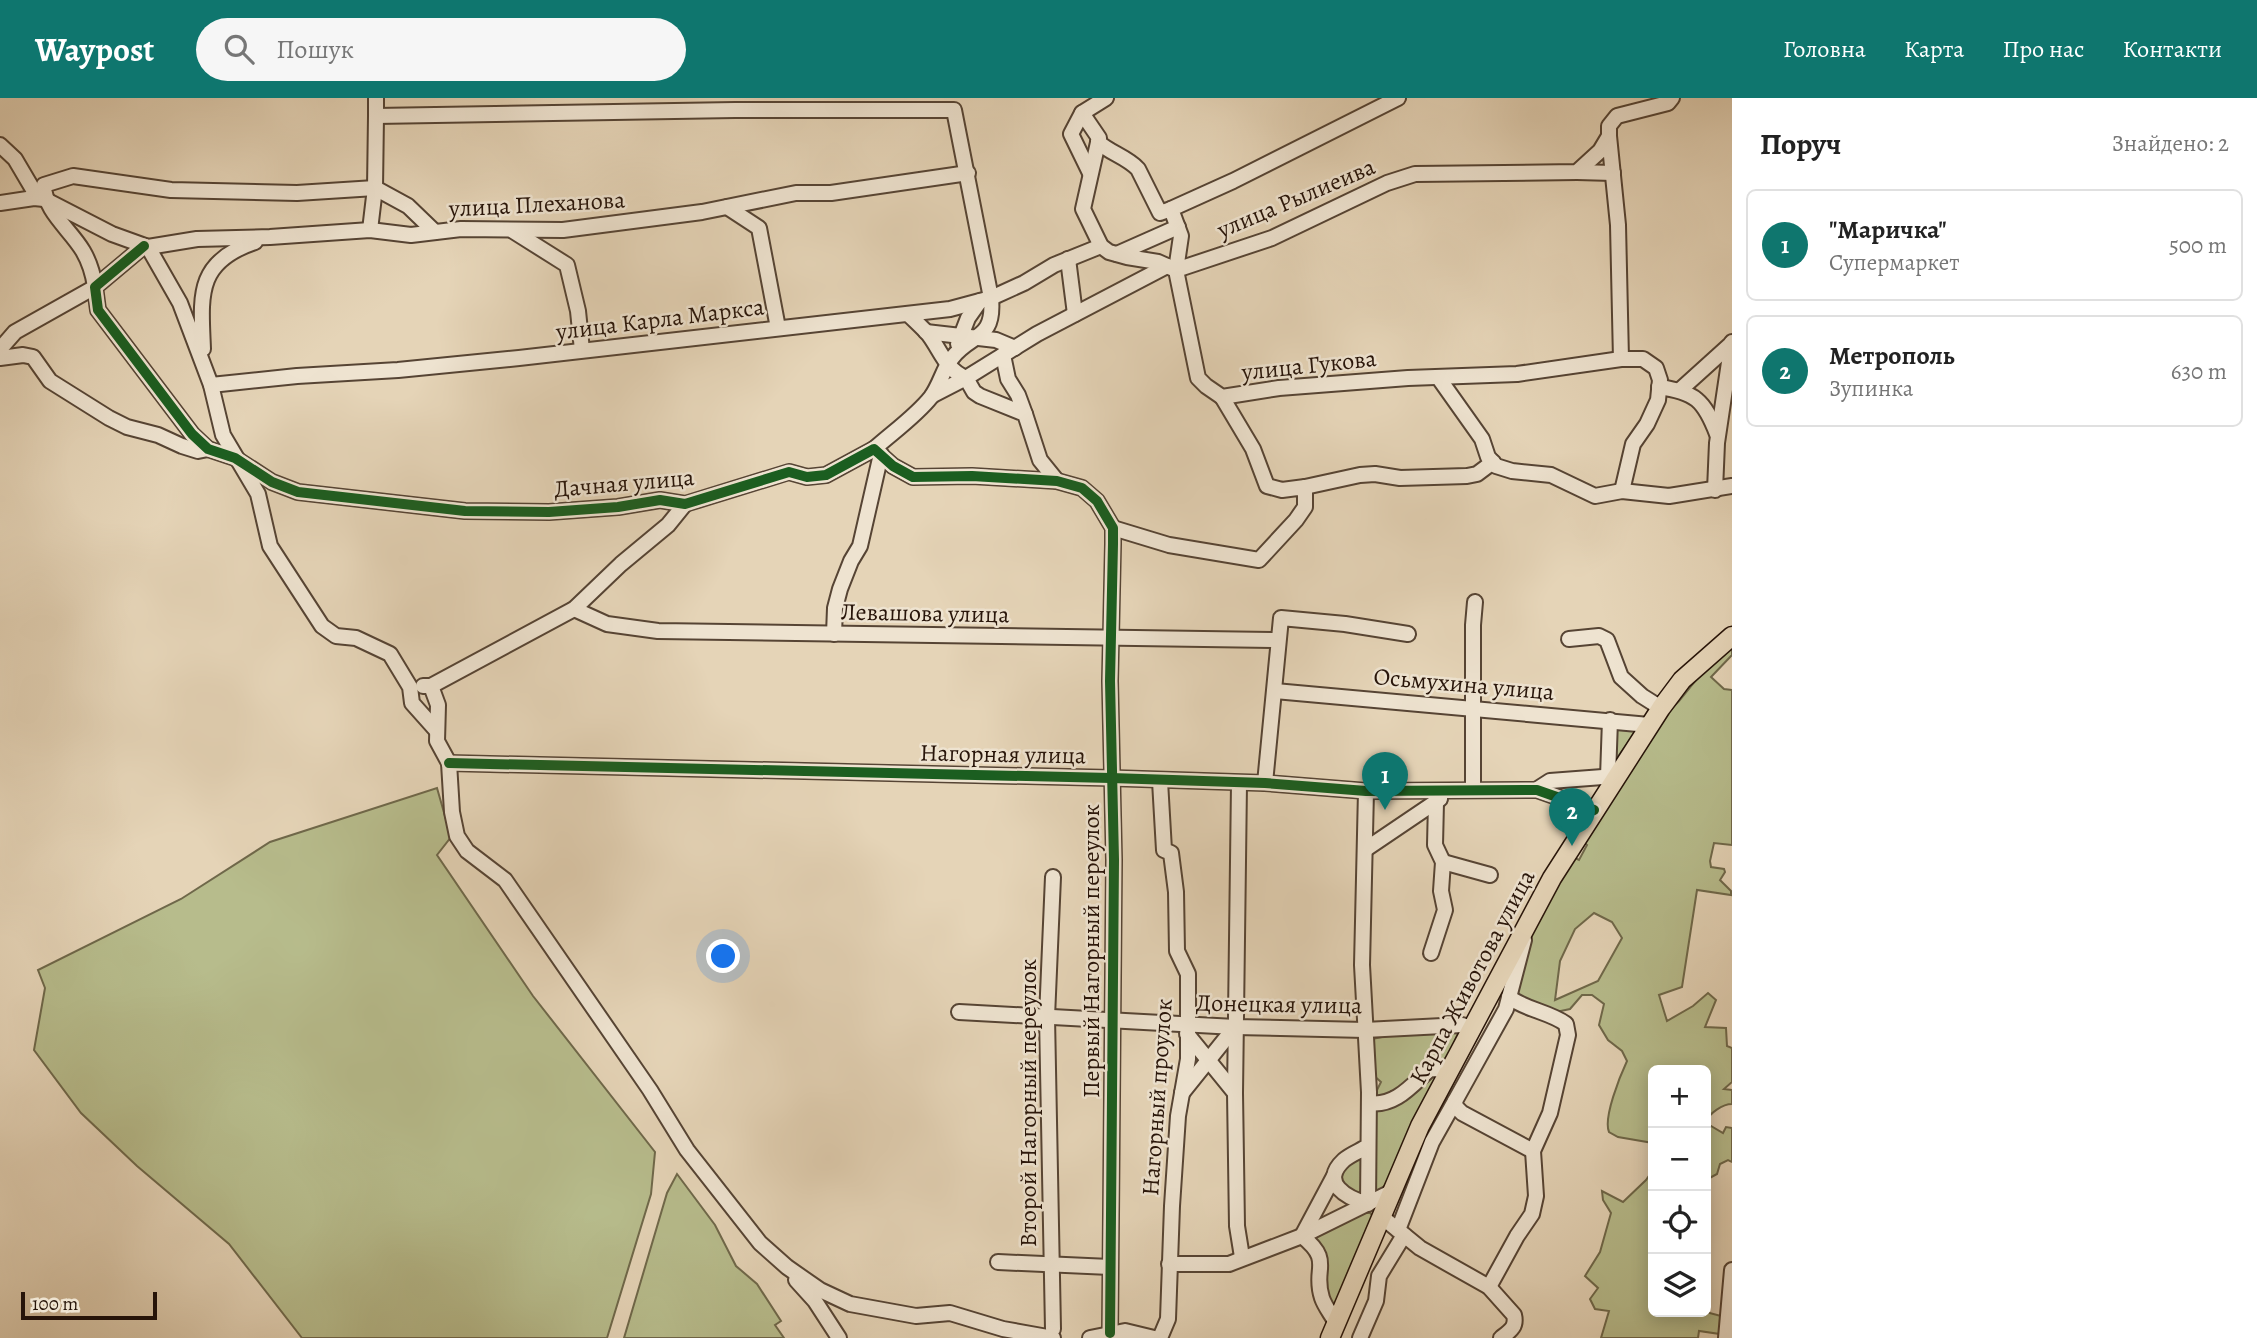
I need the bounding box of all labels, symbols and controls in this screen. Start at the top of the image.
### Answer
search box [196,18,686,81]
text: Waypost [35,27,154,72]
icon: search [220,30,258,68]
text: Пошук [276,32,354,67]
text: Головна [1783,33,1866,65]
text: Карта [1904,33,1964,65]
text: Про нас [2002,33,2084,65]
text: Контакти [2122,33,2222,65]
text: Поруч [1760,124,1841,164]
text: Знайдено: 2 [2112,128,2229,159]
street label: улица Рылиеива [1211,150,1380,246]
street label: улица Плеханова [447,183,626,225]
text: "Маричка" [1829,212,1946,247]
text: 1 [1781,230,1789,261]
text: 500 m [2169,230,2227,261]
text: Супермаркет [1829,247,1960,278]
street label: улица Карла Маркса [553,290,766,348]
text: Метрополь [1829,338,1955,373]
street label: улица Гукова [1239,342,1378,388]
text: 2 [1779,356,1791,387]
text: 630 m [2171,356,2227,387]
text: Зупинка [1829,373,1913,404]
street label: Дачная улица [553,461,695,505]
street label: Левашова улица [840,596,1010,630]
street label: Осьмухина улица [1372,660,1556,708]
street label: Нагорная улица [920,737,1086,771]
pin: 1 [1362,752,1408,810]
pin: 2 [1549,788,1595,846]
street label: Первый Нагорный переулок [1075,804,1107,1098]
street label: Карпа Животова улица [1402,864,1542,1090]
your location [706,939,740,973]
street label: Второй Нагорный переулок [1012,959,1044,1247]
street label: Донецкая улица [1196,987,1362,1021]
street label: Нагорный проулок [1134,997,1180,1197]
map controls [1648,1065,1711,1317]
button: + [1648,1065,1711,1128]
button: − [1648,1128,1711,1191]
button: locate [1648,1191,1711,1254]
button: layers [1648,1254,1711,1317]
scale bar [21,1289,158,1321]
text: 100 m [32,1291,78,1317]

